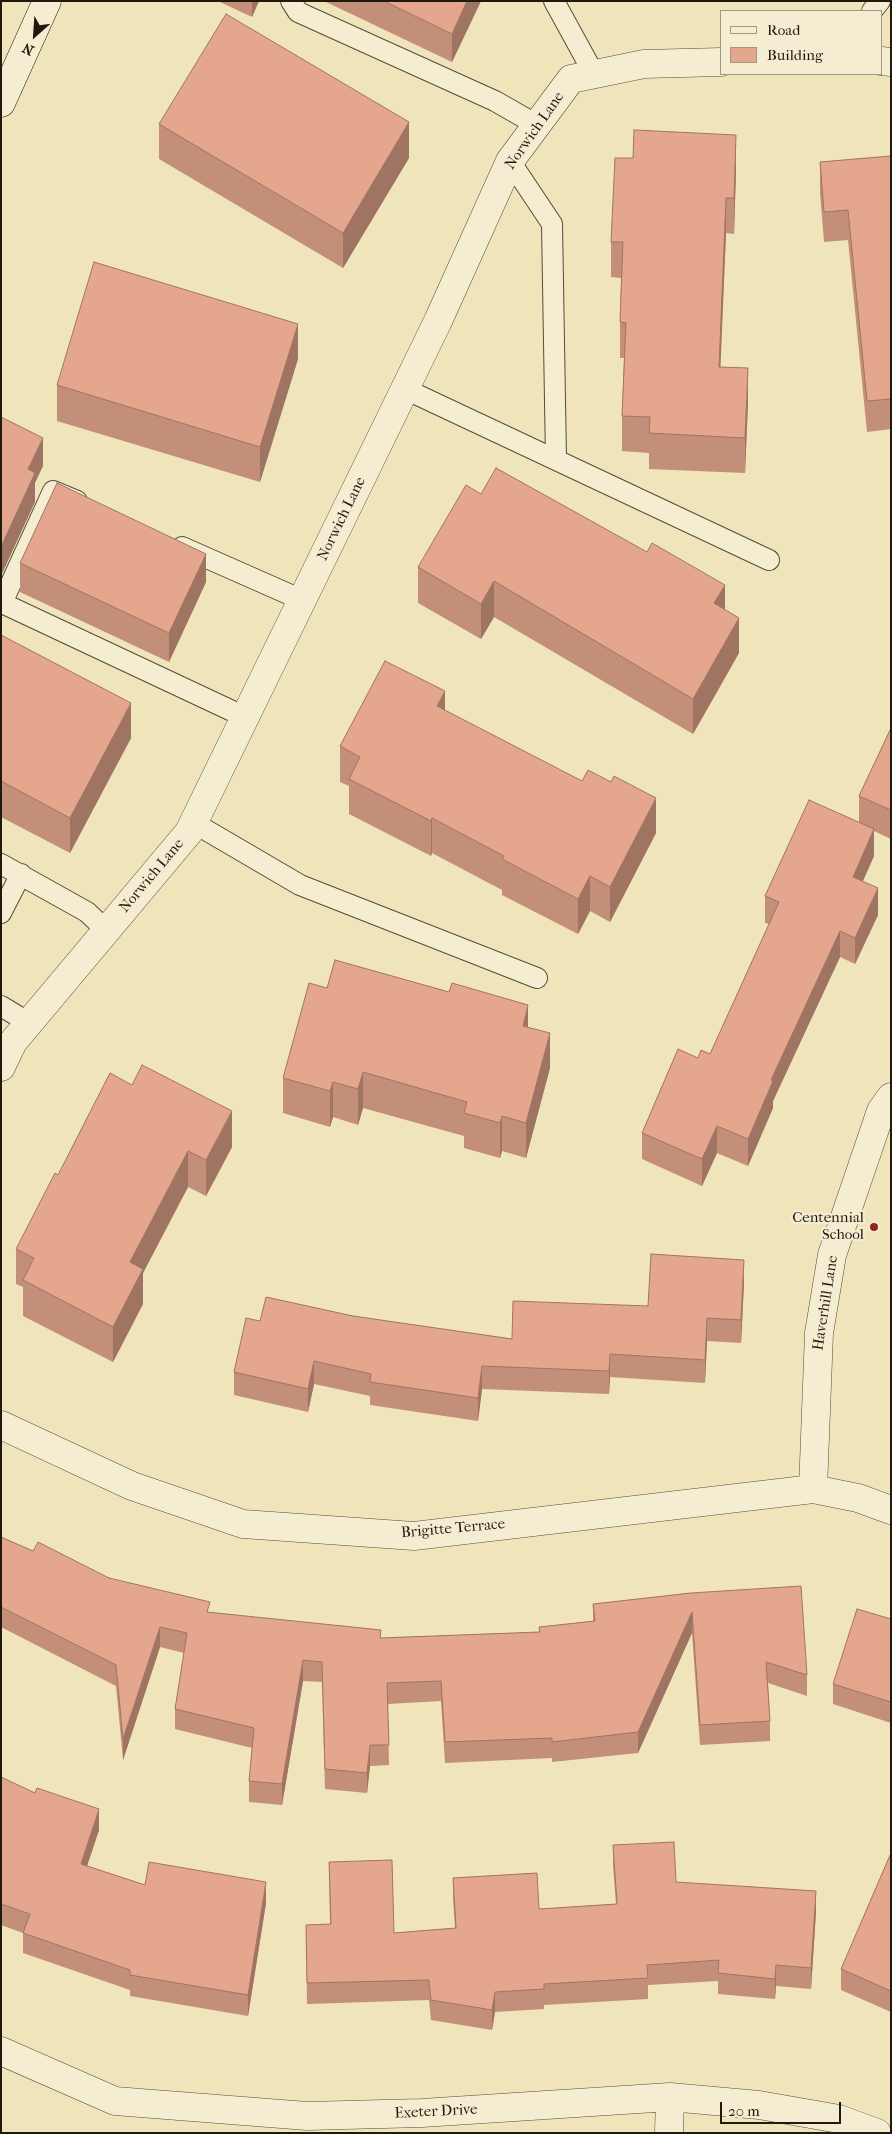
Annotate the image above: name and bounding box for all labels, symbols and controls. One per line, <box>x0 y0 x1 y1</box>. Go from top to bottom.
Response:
north arrow <box>10 10 60 60</box>
legend <box>720 10 882 75</box>
text: Road <box>767 21 800 39</box>
text: N <box>20 39 37 59</box>
text: Building <box>767 46 823 64</box>
street label: Norwich Lane <box>502 89 568 173</box>
street label: Norwich Lane <box>314 474 370 564</box>
street label: Norwich Lane <box>116 835 188 917</box>
place label: Centennial School <box>792 1209 864 1244</box>
marker: Centennial School <box>868 1221 880 1233</box>
street label: Haverhill Lane <box>810 1254 842 1352</box>
street label: Brigitte Terrace <box>400 1515 506 1543</box>
scale bar <box>722 2092 843 2124</box>
street label: Exeter Drive <box>394 2101 478 2123</box>
text: 20 m <box>728 2102 760 2120</box>

